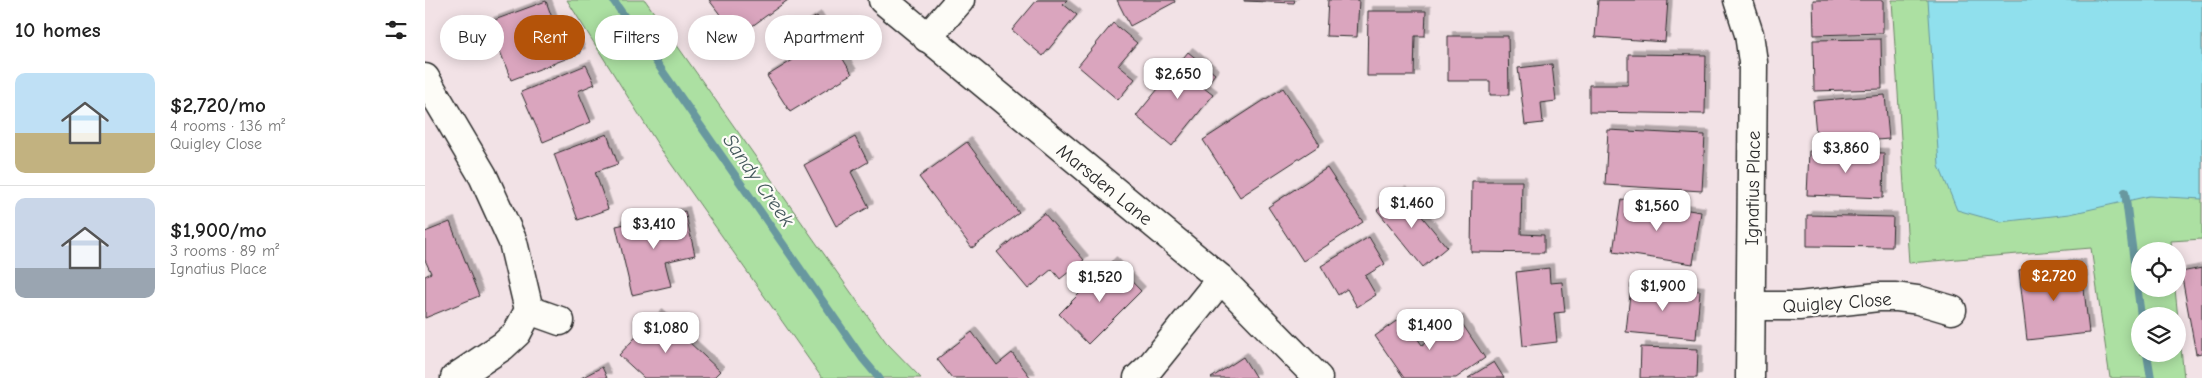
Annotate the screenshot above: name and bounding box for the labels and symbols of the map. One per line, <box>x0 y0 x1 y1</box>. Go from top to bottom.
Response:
pin: $2,650 <box>1137 58 1219 100</box>
water label: Sandy Creek <box>718 129 799 231</box>
street label: Ignatius Place <box>1741 130 1765 246</box>
pin: $3,860 <box>1805 132 1887 174</box>
street label: Marsden Lane <box>1052 140 1157 230</box>
pin: $1,460 <box>1371 186 1453 229</box>
pin: $1,560 <box>1616 190 1698 232</box>
pin: $3,410 <box>613 208 695 250</box>
pin: $1,520 <box>1059 260 1141 303</box>
pin: $2,720 <box>2013 260 2095 302</box>
pin: $1,900 <box>1622 270 1704 312</box>
street label: Quigley Close <box>1782 288 1892 318</box>
pin: $1,400 <box>1389 308 1471 351</box>
pin: $1,080 <box>625 312 707 354</box>

